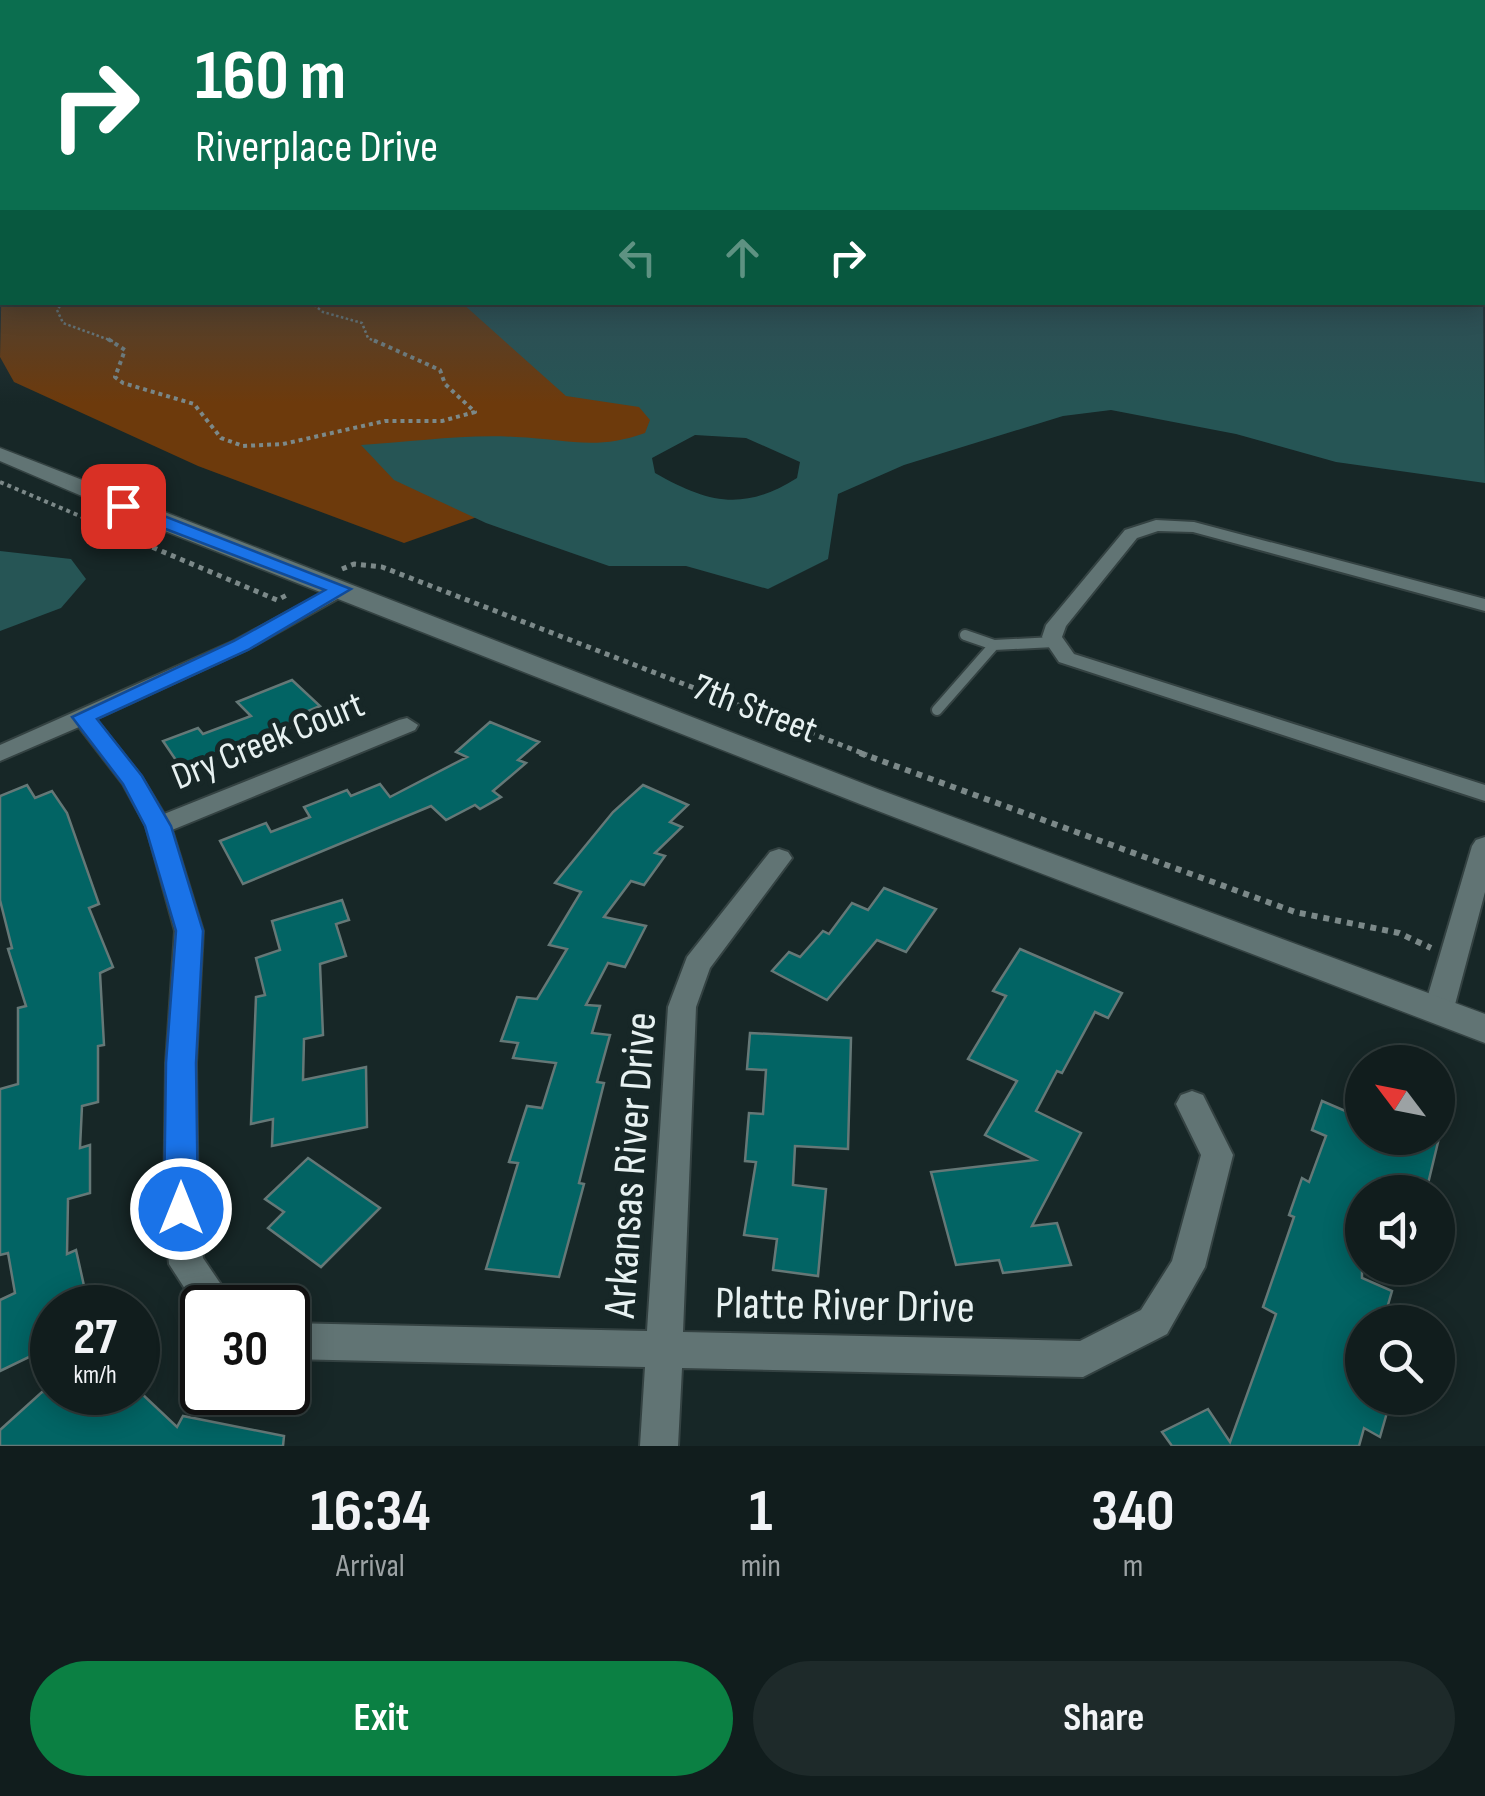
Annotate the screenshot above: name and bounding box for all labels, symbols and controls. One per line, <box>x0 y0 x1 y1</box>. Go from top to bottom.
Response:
text: 160 m <box>195 35 346 119</box>
icon: right <box>30 40 160 170</box>
text: Riverplace Drive <box>195 120 438 175</box>
icon: left <box>610 230 665 285</box>
icon: ahead <box>715 230 770 285</box>
icon: right <box>820 230 875 285</box>
pin <box>81 464 166 549</box>
icon: arrive <box>96 479 151 534</box>
street label: 7th Street <box>686 665 824 753</box>
street label: Dry Creek Court <box>165 682 371 800</box>
street label: Arkansas River Drive <box>593 1010 669 1321</box>
north arrow <box>1345 1045 1455 1155</box>
map controls <box>1345 1045 1455 1415</box>
position arrow <box>129 1157 233 1261</box>
button: sound <box>1345 1175 1455 1285</box>
street label: Platte River Drive <box>715 1276 975 1336</box>
speed limit sign: 30 <box>180 1285 310 1415</box>
button: search <box>1345 1305 1455 1415</box>
text: 27 <box>73 1308 117 1368</box>
text: km/h <box>73 1360 117 1391</box>
text: 16:34 <box>310 1476 430 1548</box>
text: 1 <box>749 1476 773 1548</box>
text: 340 <box>1091 1476 1175 1548</box>
text: Arrival <box>336 1547 405 1586</box>
text: min <box>741 1547 781 1586</box>
text: m <box>1123 1547 1143 1586</box>
button: Exit <box>30 1661 733 1776</box>
button: Share <box>753 1661 1455 1776</box>

